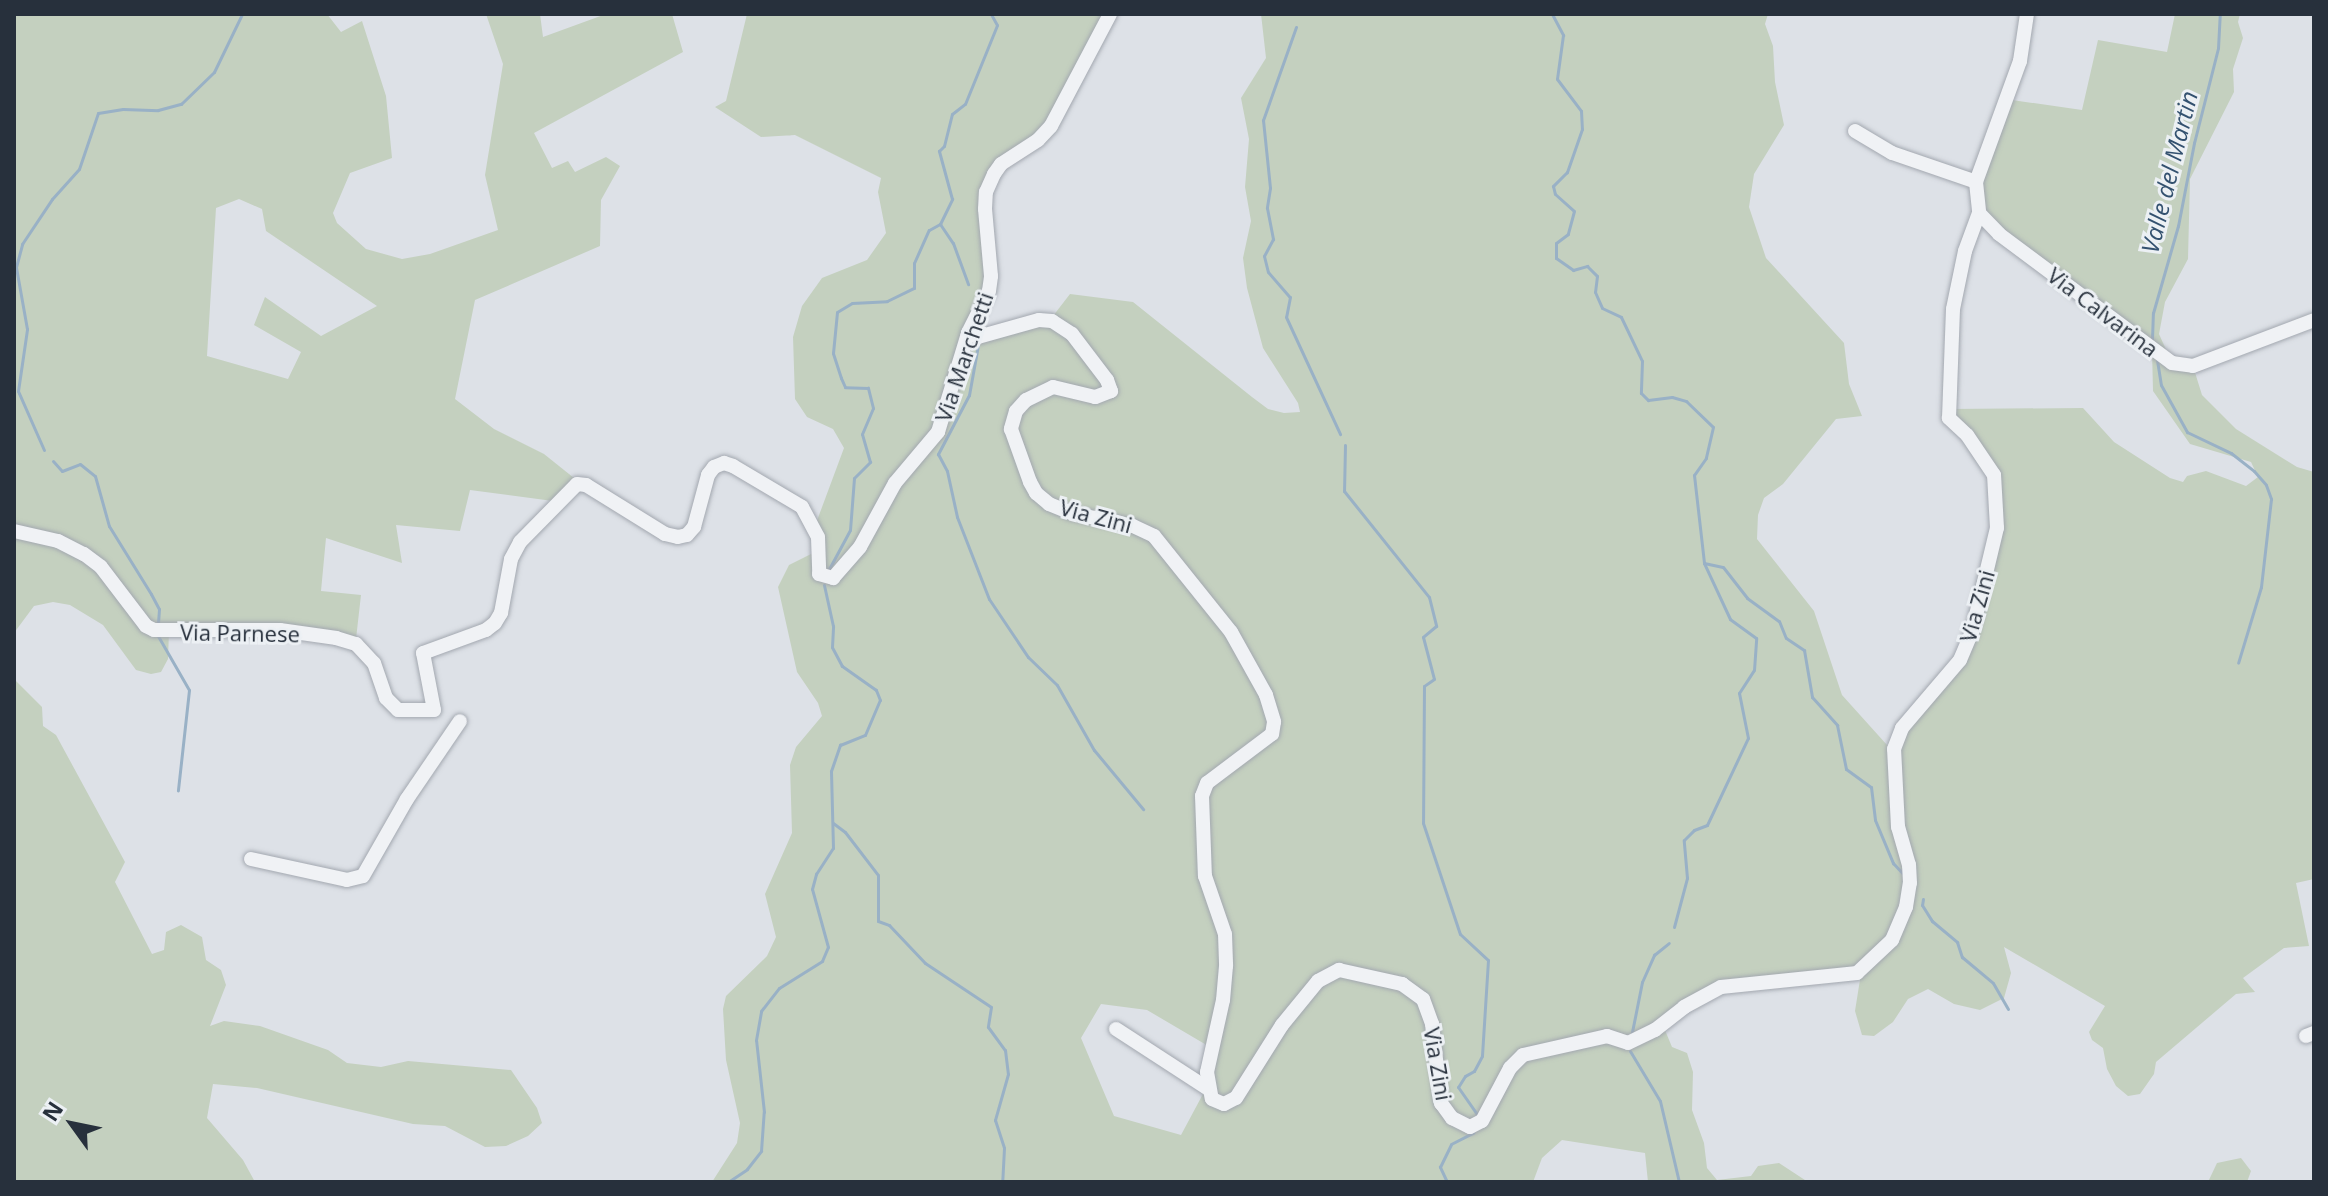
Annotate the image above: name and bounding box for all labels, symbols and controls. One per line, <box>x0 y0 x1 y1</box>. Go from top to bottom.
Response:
water label: Valle del Martin <box>2135 88 2203 256</box>
street label: Via Calvarina <box>2042 262 2164 362</box>
street label: Via Marchetti <box>930 289 998 425</box>
street label: Via Zini <box>1057 494 1135 538</box>
street label: Via Zini <box>1954 567 2000 645</box>
street label: Via Parnese <box>180 619 300 647</box>
street label: Via Zini <box>1419 1025 1457 1103</box>
north arrow <box>32 1084 112 1164</box>
text: N <box>34 1095 69 1127</box>

